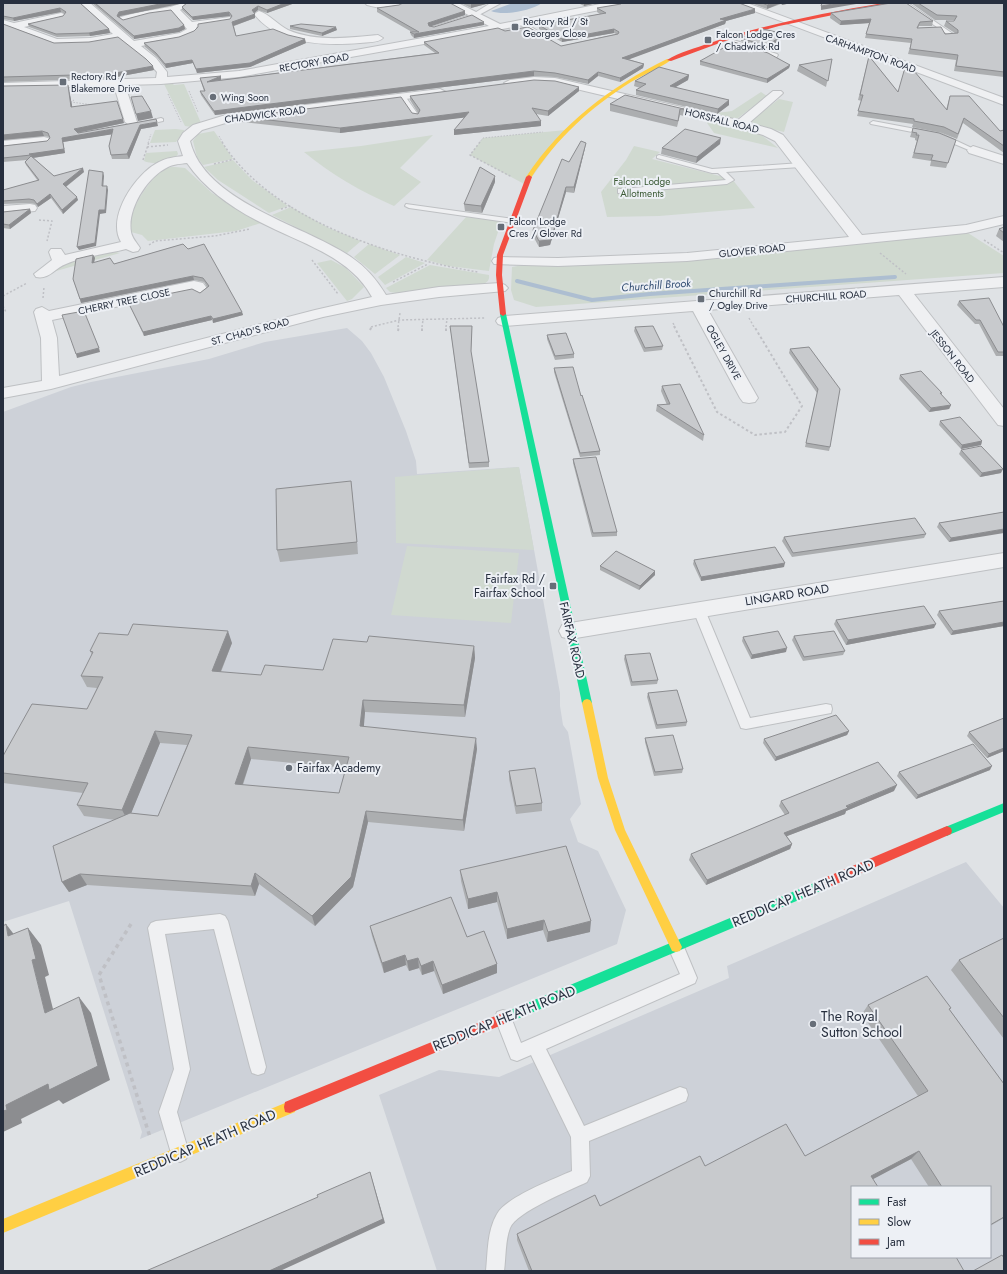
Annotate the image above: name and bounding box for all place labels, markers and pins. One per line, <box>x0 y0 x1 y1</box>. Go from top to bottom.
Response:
place label: Rectory Rd / St Georges Close <box>523 14 588 41</box>
marker: Rectory Rd / St Georges Close <box>510 22 520 32</box>
place label: Falcon Lodge Cres / Chadwick Rd <box>716 27 795 54</box>
marker: Falcon Lodge Cres / Chadwick Rd <box>703 35 713 45</box>
place label: Rectory Rd / Blakemore Drive <box>71 69 140 96</box>
marker: Rectory Rd / Blakemore Drive <box>58 77 68 87</box>
place label: Wing Soon <box>221 90 269 105</box>
marker: Wing Soon <box>208 92 218 102</box>
place label: Falcon Lodge Cres / Glover Rd <box>509 214 582 241</box>
marker: Falcon Lodge Cres / Glover Rd <box>496 222 506 232</box>
place label: Churchill Rd / Ogley Drive <box>709 286 768 313</box>
marker: Churchill Rd / Ogley Drive <box>696 294 706 304</box>
place label: Fairfax Rd / Fairfax School <box>474 570 545 602</box>
marker: Fairfax Rd / Fairfax School <box>548 581 558 591</box>
place label: Fairfax Academy <box>297 759 381 777</box>
marker: Fairfax Academy <box>284 763 294 773</box>
place label: The Royal Sutton School <box>821 1006 902 1042</box>
marker: The Royal Sutton School <box>808 1019 818 1029</box>

